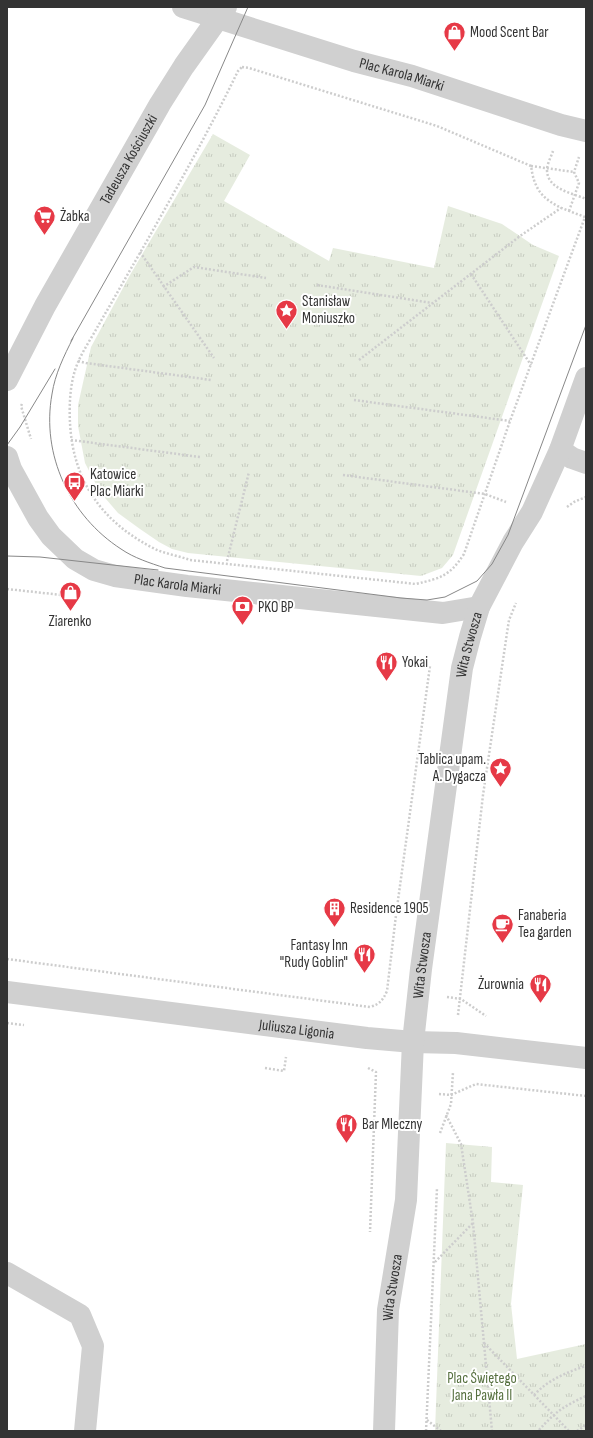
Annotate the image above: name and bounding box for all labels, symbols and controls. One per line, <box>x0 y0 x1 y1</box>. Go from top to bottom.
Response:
shop icon: Mood Scent Bar <box>441 19 467 52</box>
place label: Mood Scent Bar <box>470 23 549 42</box>
street label: Plac Karola Miarki <box>357 54 447 96</box>
street label: Tadeusza Kościuszki <box>96 111 162 208</box>
supermarket icon: Żabka <box>32 203 58 236</box>
place label: Żabka <box>60 207 90 226</box>
place label: Stanisław Moniuszko <box>302 292 355 328</box>
place icon: Stanisław Moniuszko <box>274 297 300 330</box>
place label: Katowice Plac Miarki <box>90 465 144 501</box>
bus stop icon: Katowice Plac Miarki <box>61 470 87 503</box>
street label: Plac Karola Miarki <box>133 570 222 600</box>
shop icon: Ziarenko <box>57 579 83 612</box>
bank icon: PKO BP <box>229 594 255 627</box>
place label: PKO BP <box>258 598 294 617</box>
street label: Wita Stwosza <box>452 610 487 679</box>
place label: Ziarenko <box>48 612 92 631</box>
restaurant icon: Yokai <box>373 649 399 682</box>
place label: Yokai <box>402 653 428 672</box>
place label: Tablica upam. A. Dygacza <box>418 750 486 786</box>
place icon: Tablica upam. A. Dygacza <box>488 755 514 788</box>
building icon: Residence 1905 <box>321 895 347 928</box>
place label: Residence 1905 <box>350 899 429 918</box>
place label: Fanaberia Tea garden <box>518 906 572 942</box>
cafe icon: Fanaberia Tea garden <box>489 911 515 944</box>
street label: Wita Stwosza <box>409 930 436 1000</box>
place label: Fantasy Inn "Rudy Goblin" <box>280 936 348 972</box>
restaurant icon: Fantasy Inn "Rudy Goblin" <box>351 941 377 974</box>
restaurant icon: Żurownia <box>527 971 553 1004</box>
place label: Żurownia <box>478 975 524 994</box>
street label: Juliusza Ligonia <box>257 1015 336 1044</box>
restaurant icon: Bar Mleczny <box>334 1111 360 1144</box>
place label: Bar Mleczny <box>362 1115 423 1134</box>
street label: Wita Stwosza <box>379 1253 407 1321</box>
park label: Plac Świętego Jana Pawła II <box>447 1369 517 1405</box>

